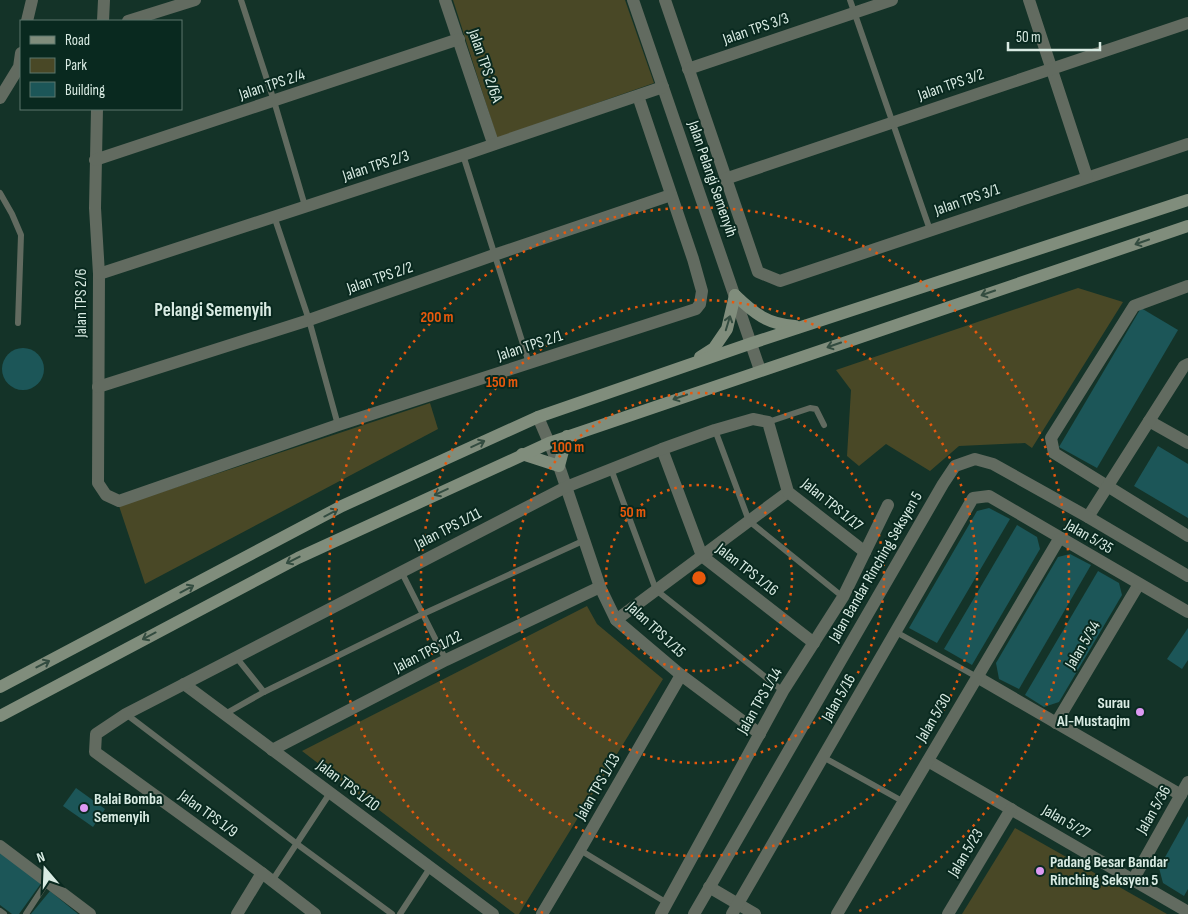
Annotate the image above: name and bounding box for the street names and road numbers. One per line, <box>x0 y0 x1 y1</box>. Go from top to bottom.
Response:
street label: Jalan TPS 3/3 <box>719 9 792 49</box>
street label: Jalan TPS 2/6A <box>463 26 506 105</box>
street label: Jalan TPS 2/4 <box>236 65 308 105</box>
street label: Jalan TPS 3/2 <box>915 65 987 105</box>
street label: Jalan Pelangi Semenyih <box>683 117 741 240</box>
street label: Jalan TPS 2/3 <box>339 146 412 186</box>
street label: Jalan TPS 3/1 <box>931 180 1002 220</box>
street label: Jalan TPS 2/2 <box>343 258 416 299</box>
street label: Jalan TPS 2/6 <box>72 268 91 339</box>
street label: Jalan TPS 2/1 <box>494 326 566 366</box>
street label: Jalan TPS 1/17 <box>797 474 867 536</box>
street label: Jalan Bandar Rinching Seksyen 5 <box>825 488 927 646</box>
street label: Jalan TPS 1/11 <box>411 504 485 554</box>
street label: Jalan 5/35 <box>1061 515 1116 558</box>
street label: Jalan TPS 1/16 <box>711 539 782 600</box>
street label: Jalan TPS 1/15 <box>622 597 689 662</box>
street label: Jalan 5/34 <box>1061 617 1105 673</box>
street label: Jalan TPS 1/12 <box>390 627 465 678</box>
street label: Jalan TPS 1/14 <box>733 664 787 738</box>
street label: Jalan 5/16 <box>817 671 860 726</box>
street label: Jalan 5/30 <box>912 690 956 746</box>
street label: Jalan TPS 1/13 <box>571 750 625 824</box>
street label: Jalan TPS 1/10 <box>312 756 383 816</box>
street label: Jalan 5/36 <box>1132 782 1175 838</box>
street label: Jalan TPS 1/9 <box>174 786 241 842</box>
street label: Jalan 5/27 <box>1038 800 1094 844</box>
street label: Jalan 5/23 <box>944 826 988 881</box>

